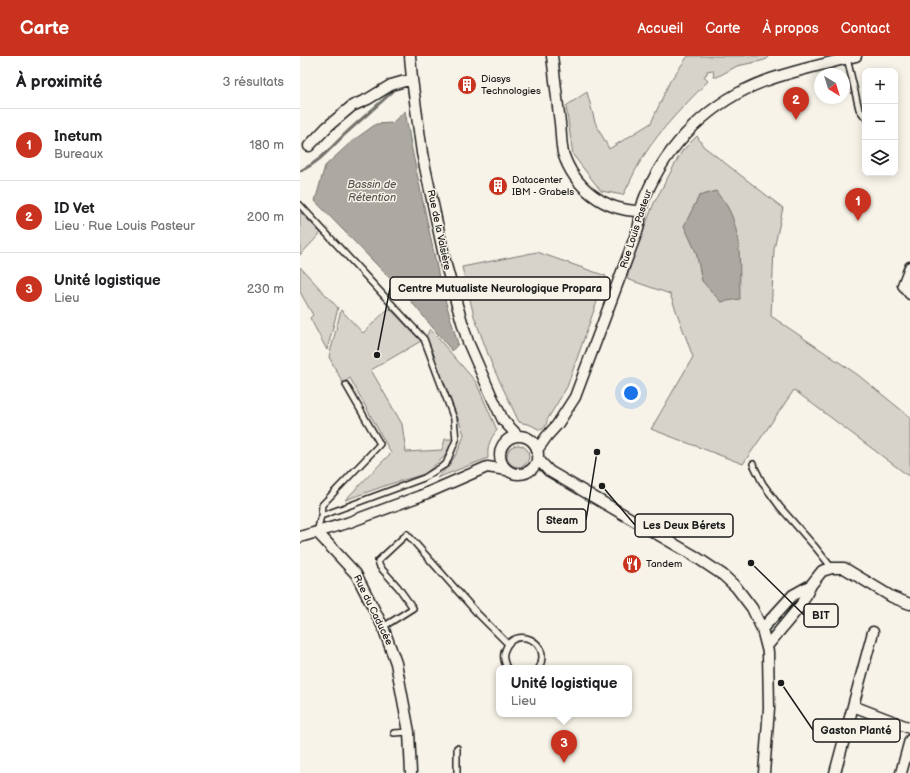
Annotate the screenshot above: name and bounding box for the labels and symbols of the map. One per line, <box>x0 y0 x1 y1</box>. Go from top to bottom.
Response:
north arrow <box>814 68 850 104</box>
place label: Diasys Technologies <box>481 73 541 97</box>
building icon: Diasys Technologies <box>456 74 478 96</box>
pin: 2 <box>783 87 809 120</box>
place label: Datacenter IBM - Grabels <box>512 174 574 198</box>
building icon: Datacenter IBM - Grabels <box>487 175 509 197</box>
water label: Bassin de Rétention <box>348 178 397 204</box>
street label: Rue Louis Pasteur <box>618 188 655 270</box>
pin: 1 <box>845 188 871 221</box>
street label: Rue de la Valsière <box>425 189 453 271</box>
callout: Centre Mutualiste Neurologique Propara <box>390 277 610 300</box>
text: Centre Mutualiste Neurologique Propara <box>398 282 602 295</box>
your location <box>621 383 641 403</box>
callout: Steam <box>538 509 586 532</box>
text: Steam <box>546 514 578 527</box>
callout: Les Deux Bérets <box>635 514 733 537</box>
text: Les Deux Bérets <box>643 519 726 532</box>
restaurant icon: Tandem <box>621 553 643 575</box>
place label: Tandem <box>646 558 682 570</box>
street label: Rue du Caducée <box>351 573 395 647</box>
callout: BIT <box>804 604 838 627</box>
text: BIT <box>812 609 831 622</box>
callout: Gaston Planté <box>813 719 900 742</box>
text: Gaston Planté <box>821 724 892 737</box>
pin: 3 <box>551 730 577 763</box>

